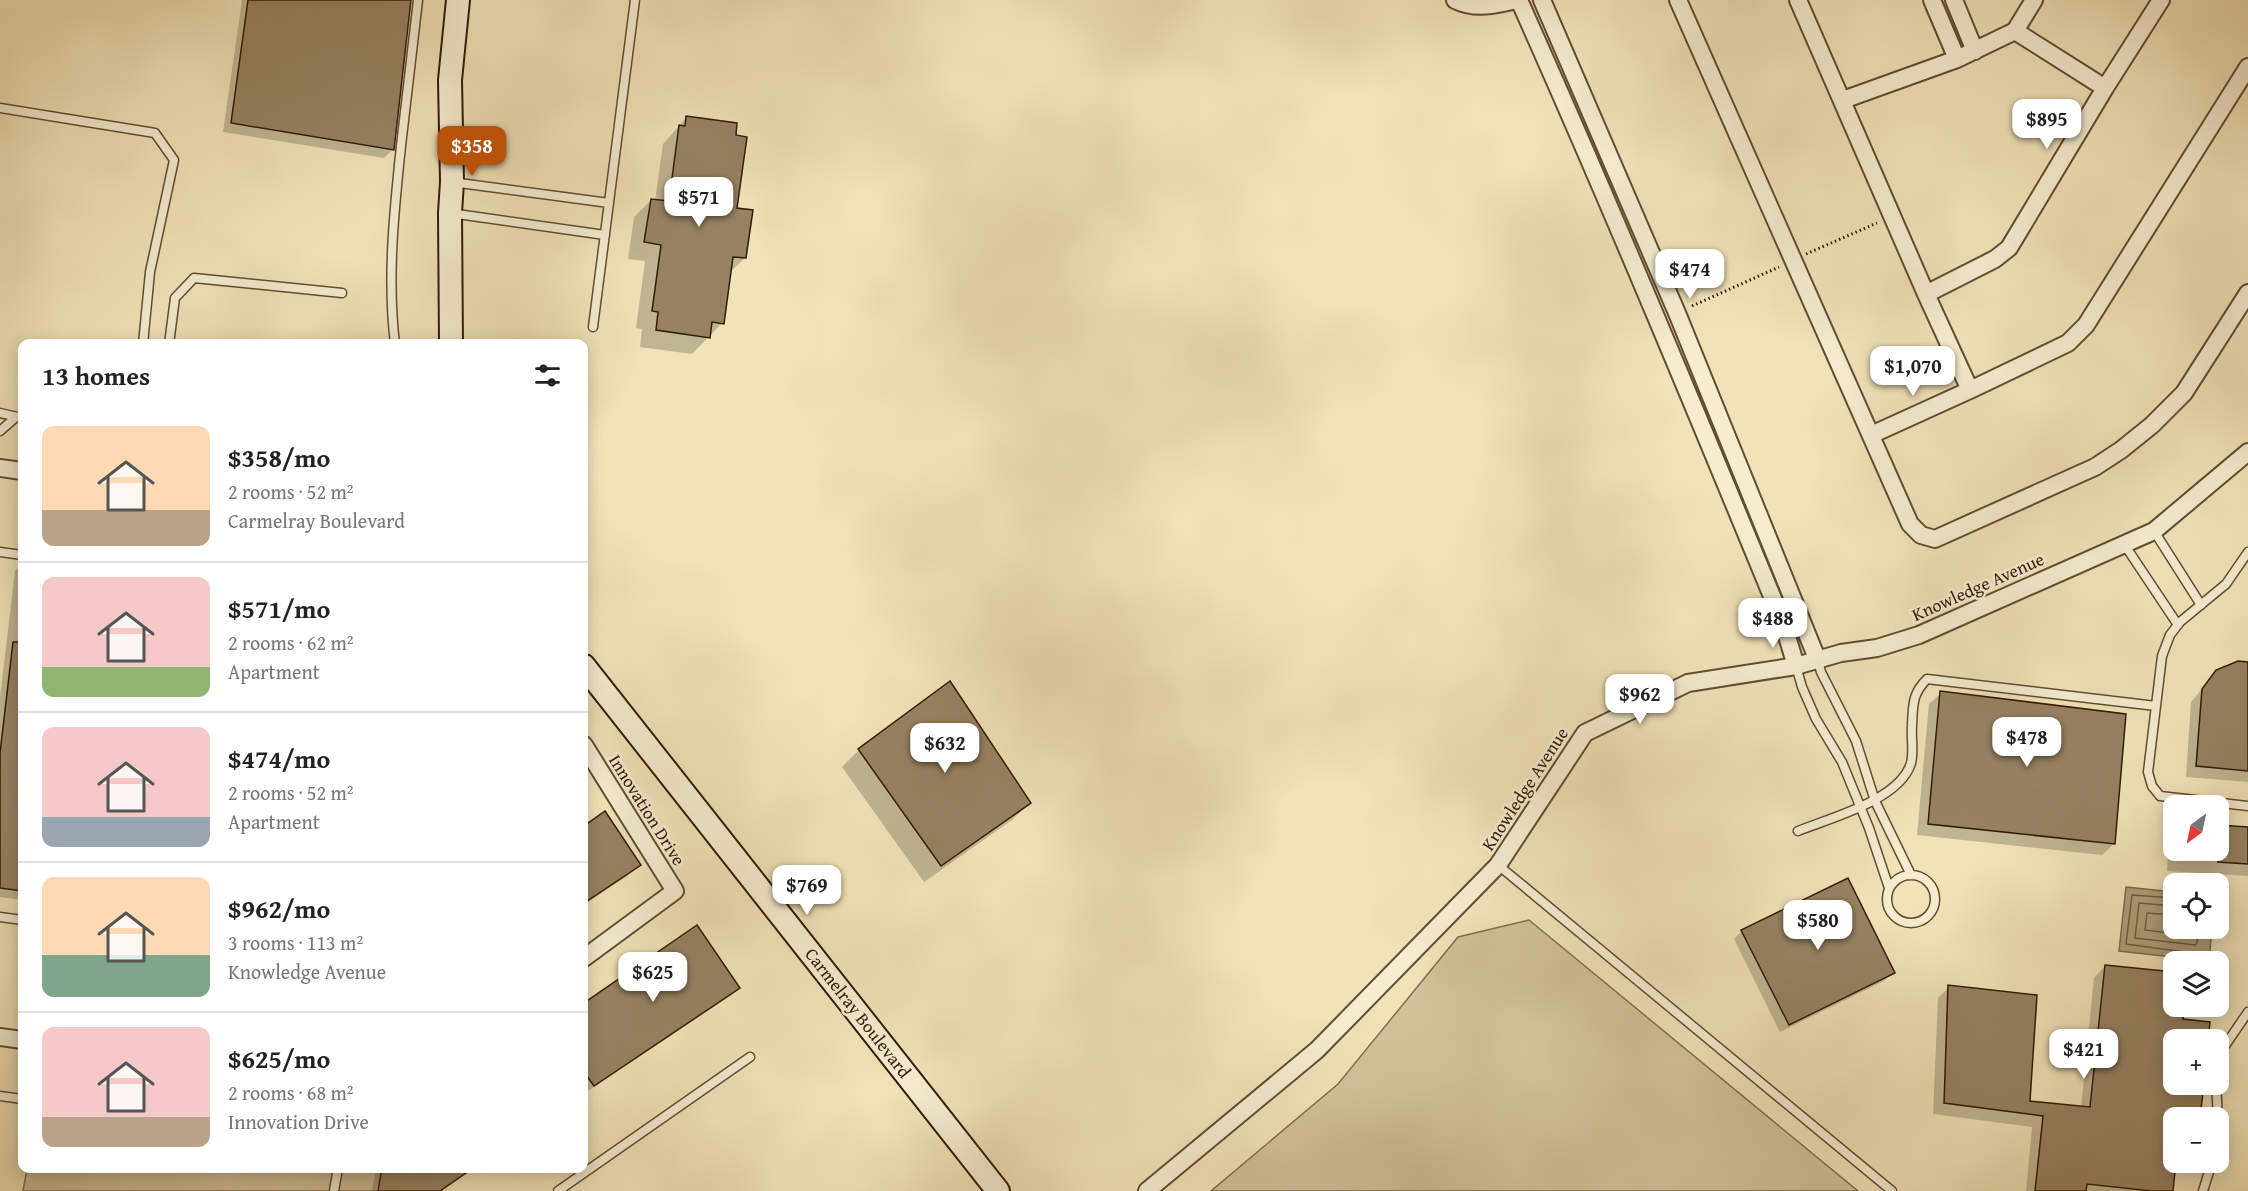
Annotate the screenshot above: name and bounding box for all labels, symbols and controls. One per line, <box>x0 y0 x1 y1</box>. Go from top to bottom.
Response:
pin: $895 <box>2011 99 2083 150</box>
text: $895 <box>2026 104 2068 133</box>
pin: $358 <box>436 126 508 177</box>
text: $358 <box>451 131 493 160</box>
pin: $571 <box>663 177 735 228</box>
text: $571 <box>678 182 720 211</box>
pin: $474 <box>1654 249 1726 300</box>
text: $474 <box>1669 254 1711 283</box>
pin: $1,070 <box>1864 346 1962 397</box>
text: $1,070 <box>1884 351 1942 380</box>
text: 13 homes <box>42 356 150 395</box>
icon: filters <box>531 359 564 392</box>
text: $358/mo <box>228 438 330 477</box>
icon: home <box>90 450 162 522</box>
text: 2 rooms · 52 m² <box>228 477 354 506</box>
text: Carmelray Boulevard <box>228 506 405 535</box>
street label: Knowledge Avenue <box>1907 545 2048 628</box>
text: $571/mo <box>228 589 330 628</box>
pin: $488 <box>1737 598 1809 649</box>
icon: home <box>90 601 162 673</box>
text: $488 <box>1752 603 1794 632</box>
text: 2 rooms · 62 m² <box>228 628 354 657</box>
text: Apartment <box>228 657 320 686</box>
pin: $962 <box>1604 674 1676 725</box>
text: $962 <box>1619 679 1661 708</box>
pin: $478 <box>1991 717 2063 768</box>
street label: Knowledge Avenue <box>1475 722 1575 856</box>
text: $478 <box>2006 722 2048 751</box>
pin: $632 <box>909 723 981 774</box>
text: $632 <box>924 728 966 757</box>
text: $474/mo <box>228 739 330 778</box>
street label: Innovation Drive <box>602 749 692 871</box>
icon: home <box>90 751 162 823</box>
text: 2 rooms · 52 m² <box>228 778 354 807</box>
north arrow <box>2163 795 2229 861</box>
map controls <box>2163 795 2229 1173</box>
text: Apartment <box>228 807 320 836</box>
pin: $769 <box>771 865 843 916</box>
text: $769 <box>786 870 828 899</box>
button: locate <box>2163 873 2229 939</box>
text: $962/mo <box>228 889 330 928</box>
pin: $580 <box>1782 900 1854 951</box>
icon: home <box>90 901 162 973</box>
text: $580 <box>1797 905 1839 934</box>
text: 3 rooms · 113 m² <box>228 928 363 957</box>
street label: Carmelray Boulevard <box>799 942 918 1084</box>
button: layers <box>2163 951 2229 1017</box>
pin: $625 <box>617 952 689 1003</box>
text: Knowledge Avenue <box>228 957 386 986</box>
text: $625 <box>632 957 674 986</box>
pin: $421 <box>2048 1029 2120 1080</box>
button: + <box>2163 1029 2229 1095</box>
text: $421 <box>2063 1034 2105 1063</box>
text: $625/mo <box>228 1039 330 1078</box>
icon: home <box>90 1051 162 1123</box>
text: 2 rooms · 68 m² <box>228 1078 354 1107</box>
text: Innovation Drive <box>228 1107 369 1136</box>
button: − <box>2163 1107 2229 1173</box>

